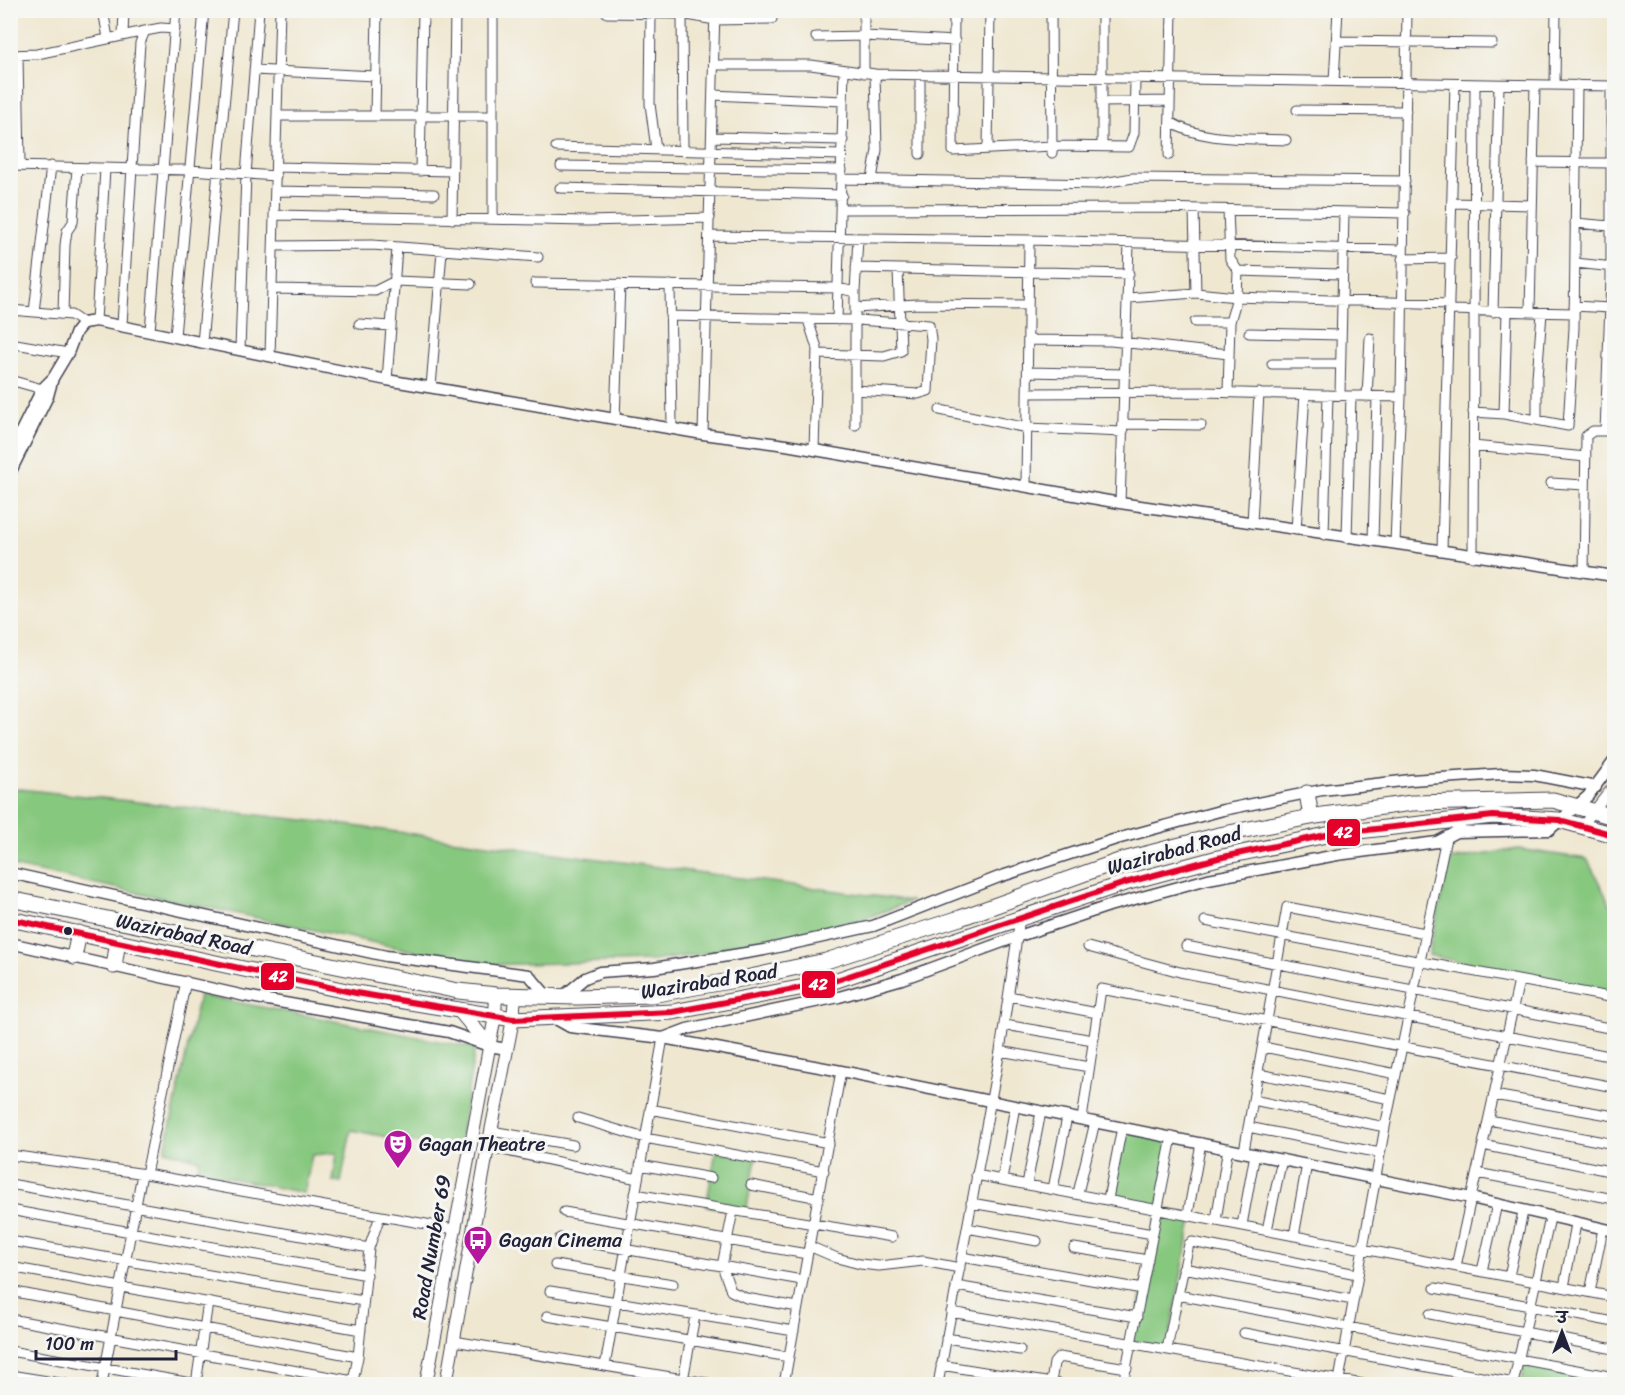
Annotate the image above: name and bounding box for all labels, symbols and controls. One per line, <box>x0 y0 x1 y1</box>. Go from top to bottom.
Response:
street label: Wazirabad Road <box>1103 815 1247 885</box>
line badge: 42 <box>1326 818 1361 847</box>
text: 42 <box>1332 818 1353 847</box>
street label: Wazirabad Road <box>113 903 256 966</box>
unlabelled marker <box>62 925 74 937</box>
street label: Wazirabad Road <box>638 953 781 1010</box>
line badge: 42 <box>260 962 295 991</box>
text: 42 <box>267 962 288 991</box>
line badge: 42 <box>801 970 836 999</box>
text: 42 <box>807 970 828 999</box>
place label: Gagan Theatre <box>419 1127 546 1162</box>
theatre icon: Gagan Theatre <box>382 1128 414 1170</box>
street label: Road Number 69 <box>402 1172 461 1322</box>
place label: Gagan Cinema <box>499 1223 623 1258</box>
bus stop icon: Gagan Cinema <box>462 1224 494 1266</box>
north arrow <box>1532 1302 1592 1362</box>
text: उ <box>1555 1303 1569 1332</box>
scale bar <box>36 1323 176 1361</box>
text: 100 m <box>45 1328 94 1360</box>

